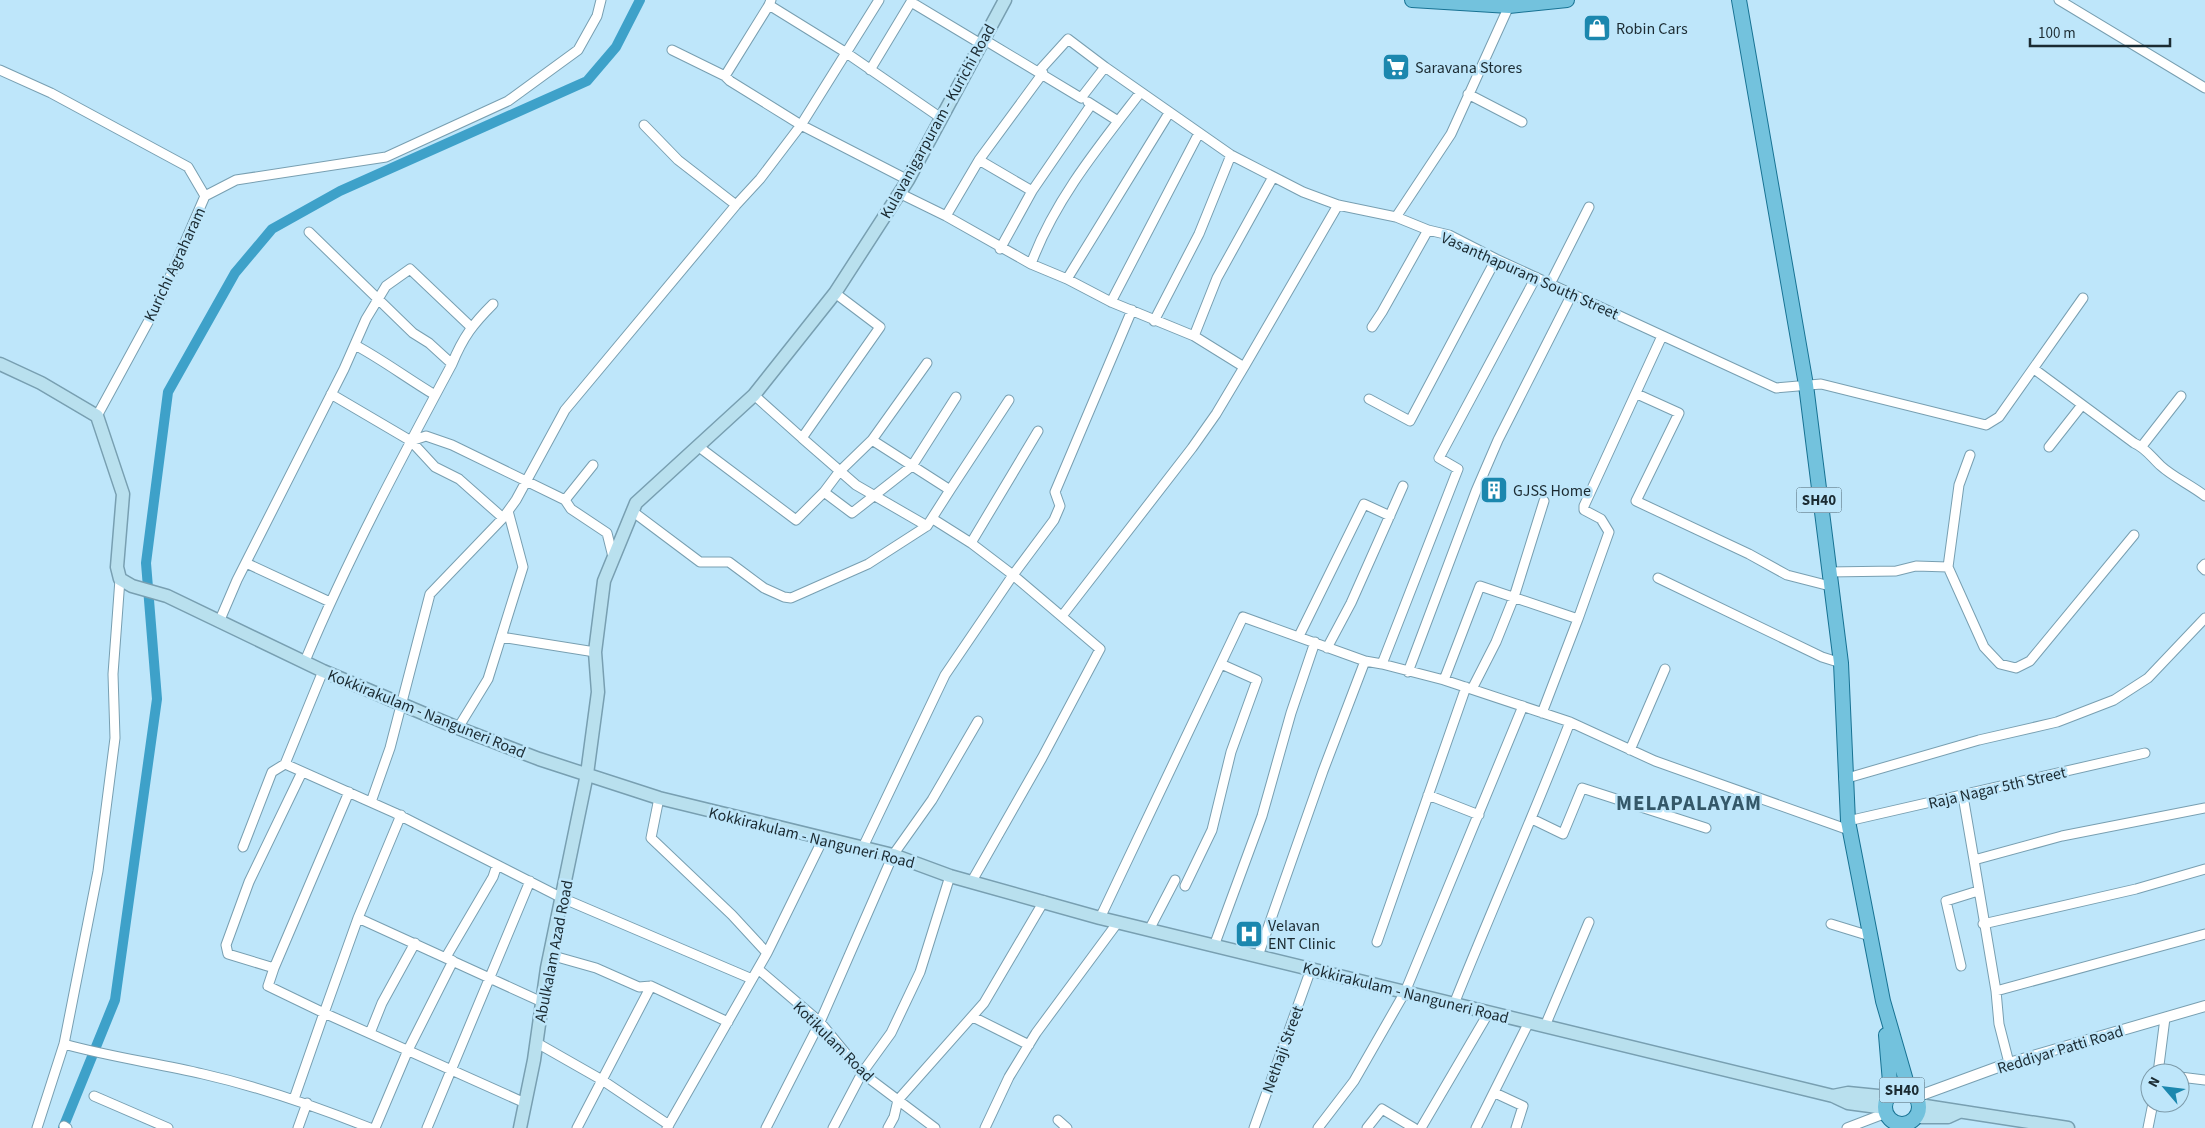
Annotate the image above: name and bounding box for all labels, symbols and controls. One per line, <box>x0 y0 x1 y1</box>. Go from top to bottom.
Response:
shop icon: Robin Cars <box>1582 13 1612 43</box>
scale bar <box>2030 15 2170 47</box>
place label: Robin Cars <box>1616 18 1688 40</box>
street label: Kulavanigarpuram - Kurichi Road <box>875 20 1001 223</box>
text: 100 m <box>2038 23 2076 44</box>
supermarket icon: Saravana Stores <box>1381 52 1411 82</box>
place label: Saravana Stores <box>1415 57 1522 79</box>
street label: Kurichi Agraharam <box>139 204 211 325</box>
street label: Vasanthapuram South Street <box>1437 227 1622 325</box>
building icon: GJSS Home <box>1479 475 1509 505</box>
place label: GJSS Home <box>1513 480 1591 502</box>
road number: SH40 <box>1796 488 1842 512</box>
street label: Kokkirakulam - Nanguneri Road <box>324 664 529 764</box>
street label: Raja Nagar 5th Street <box>1926 761 2069 815</box>
district label: MELAPALAYAM <box>1616 788 1762 818</box>
street label: Kokkirakulam - Nanguneri Road <box>706 802 917 874</box>
street label: Abulkalam Azad Road <box>529 878 579 1024</box>
place label: Velavan ENT Clinic <box>1268 915 1336 955</box>
hospital icon: Velavan ENT Clinic <box>1234 919 1264 949</box>
street label: Kokkirakulam - Nanguneri Road <box>1300 957 1511 1029</box>
street label: Kotikulam Road <box>788 996 879 1087</box>
street label: Nethaji Street <box>1257 1002 1309 1096</box>
street label: Reddiyar Patti Road <box>1995 1020 2126 1080</box>
north arrow <box>2140 1063 2190 1113</box>
text: N <box>2143 1074 2165 1091</box>
road number: SH40 <box>1880 1078 1924 1102</box>

